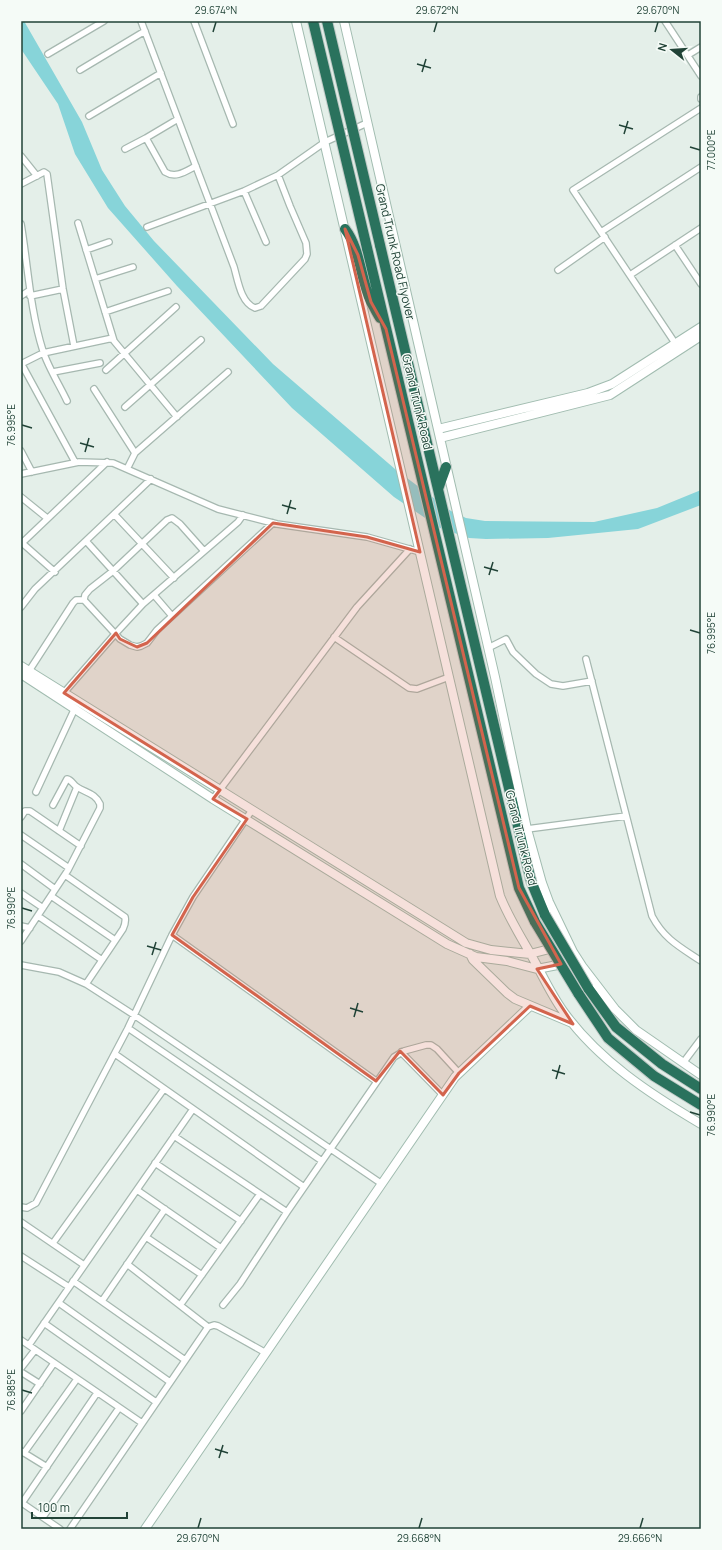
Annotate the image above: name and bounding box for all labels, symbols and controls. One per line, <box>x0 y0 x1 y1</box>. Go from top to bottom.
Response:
text: 29.674°N <box>195 3 237 17</box>
text: 29.672°N <box>416 3 458 17</box>
text: 29.670°N <box>637 3 680 17</box>
north arrow <box>652 30 692 70</box>
text: N <box>654 41 670 53</box>
text: 77.000°E <box>704 129 718 170</box>
street label: Grand Trunk Road Flyover <box>372 182 420 322</box>
street label: Grand Trunk Road <box>398 352 437 451</box>
text: 76.995°E <box>4 404 18 446</box>
text: 76.995°E <box>704 612 718 654</box>
street label: Grand Trunk Road <box>501 788 542 887</box>
text: 76.990°E <box>4 886 18 929</box>
text: 76.990°E <box>704 1093 718 1136</box>
text: 76.985°E <box>4 1369 18 1411</box>
scale bar <box>32 1494 127 1520</box>
text: 100 m <box>38 1499 70 1516</box>
text: 29.670°N <box>177 1531 220 1545</box>
text: 29.668°N <box>397 1531 441 1545</box>
text: 29.666°N <box>618 1531 662 1545</box>

